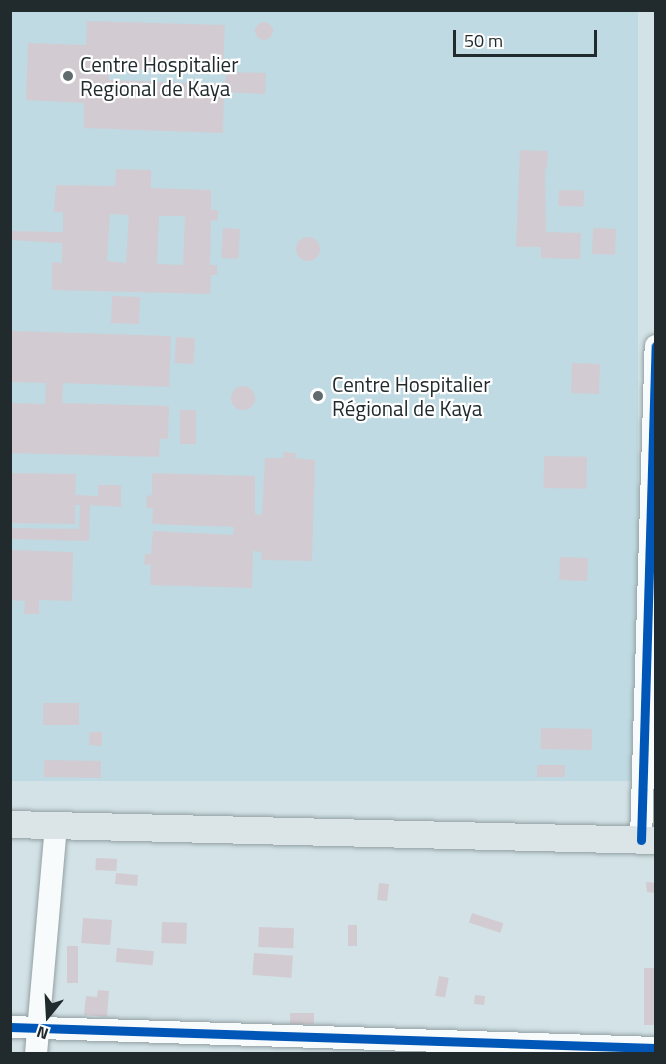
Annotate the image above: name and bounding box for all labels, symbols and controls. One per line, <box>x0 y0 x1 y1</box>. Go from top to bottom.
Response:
scale bar <box>456 18 600 56</box>
text: 50 m <box>464 27 503 54</box>
place label: Centre Hospitalier Regional de Kaya <box>80 51 238 101</box>
marker: Centre Hospitalier Regional de Kaya <box>61 69 75 83</box>
place label: Centre Hospitalier Régional de Kaya <box>332 371 490 421</box>
marker: Centre Hospitalier Régional de Kaya <box>309 387 327 405</box>
north arrow <box>18 986 78 1046</box>
text: N <box>33 1020 51 1046</box>

